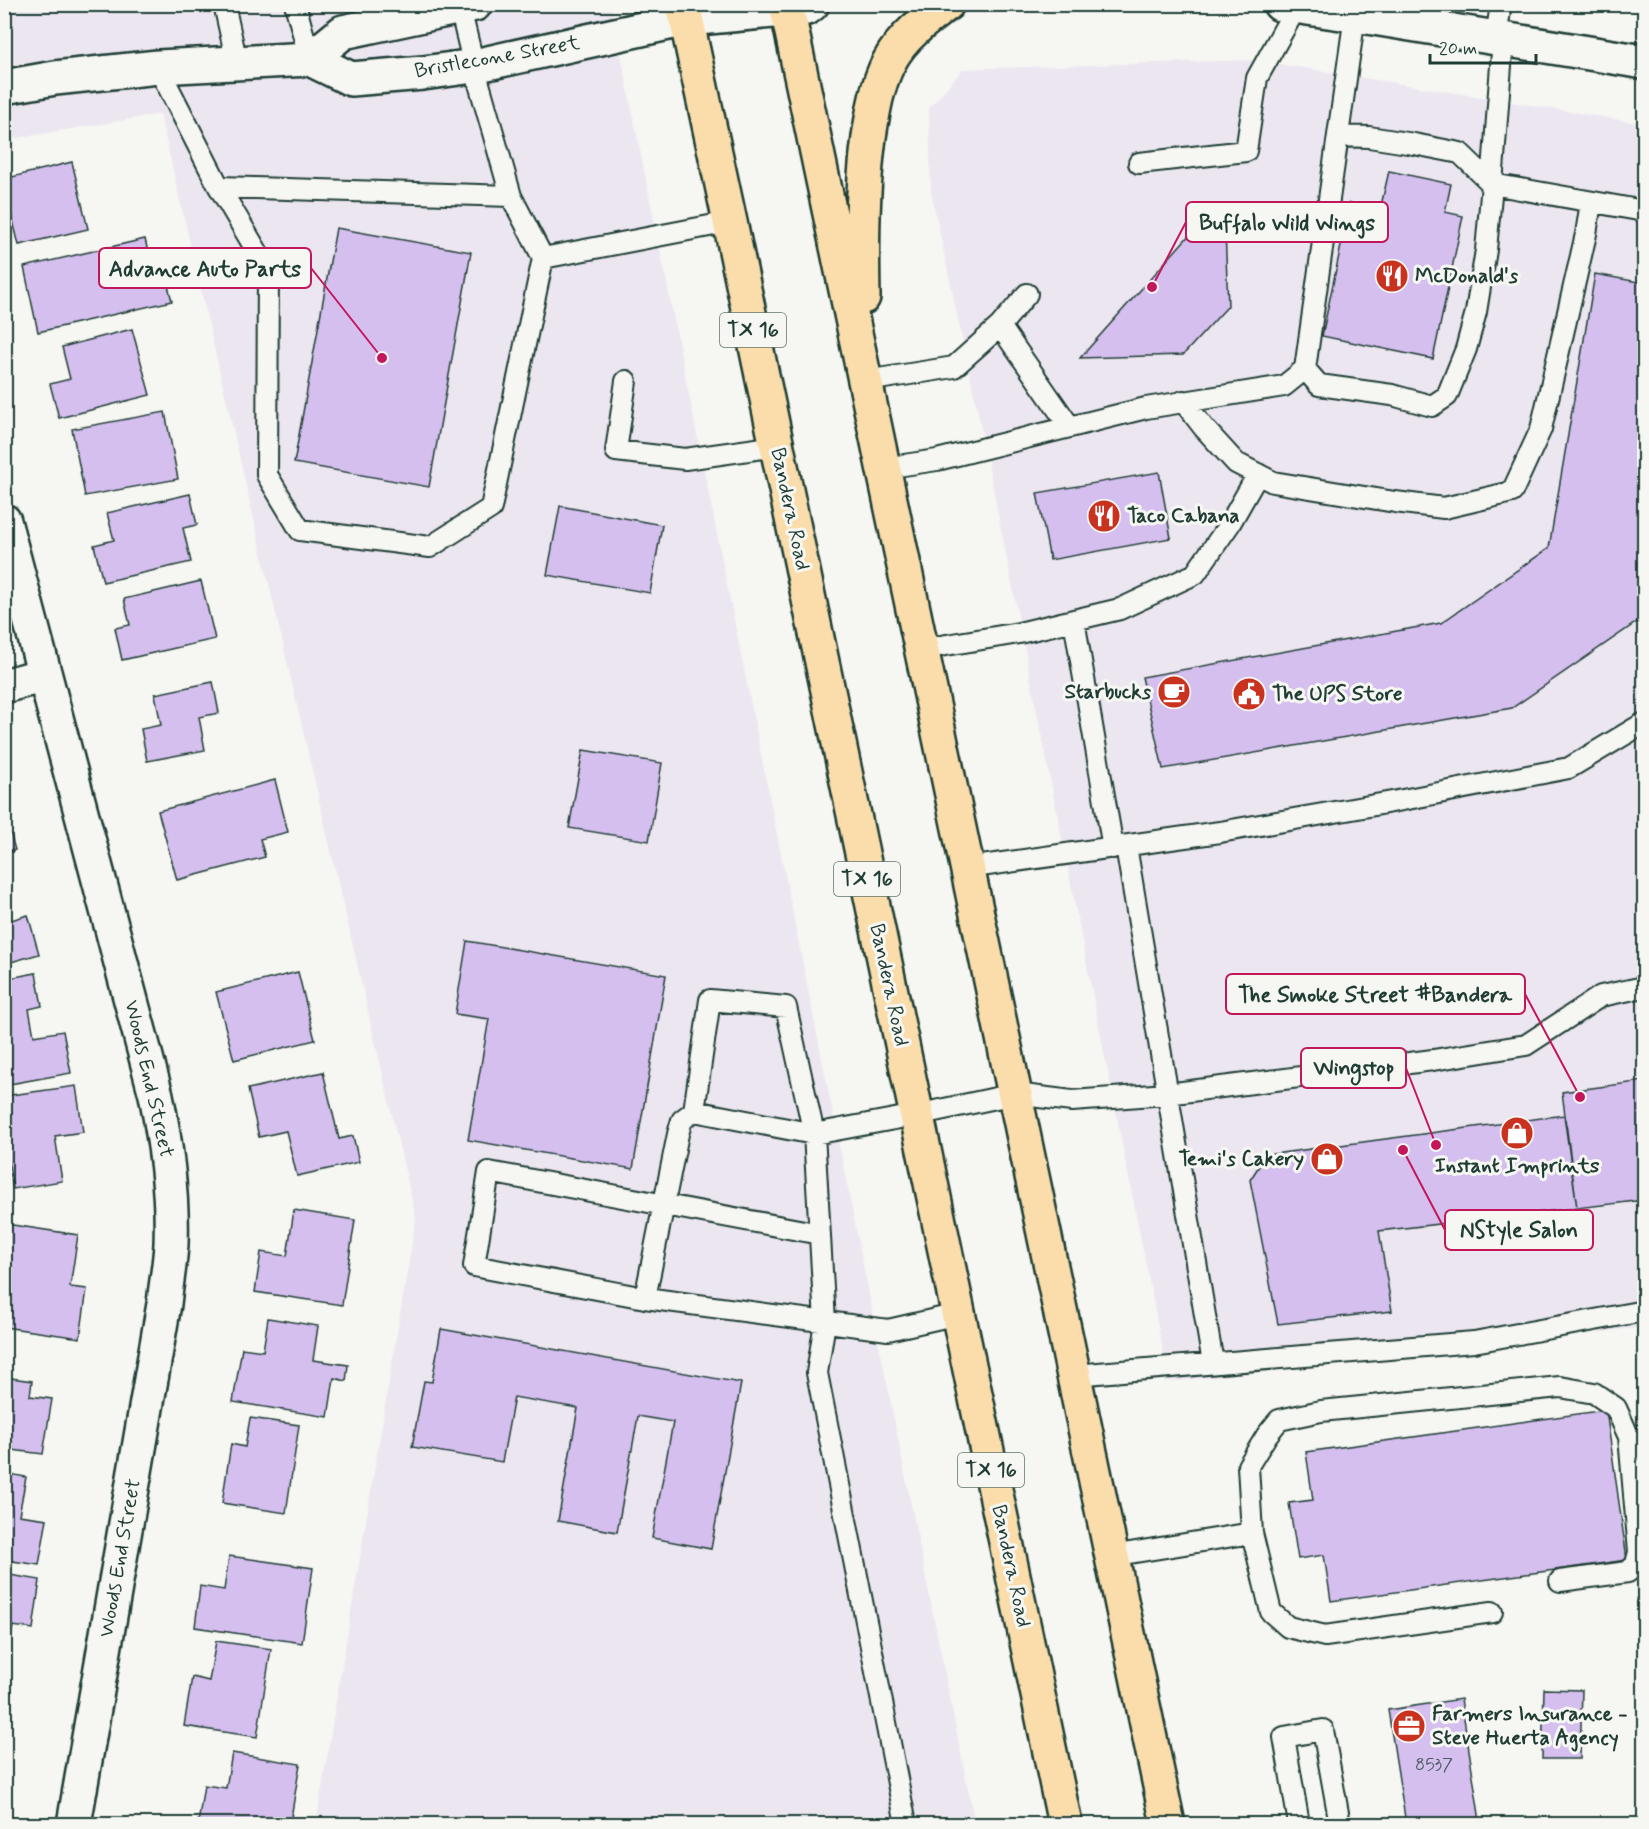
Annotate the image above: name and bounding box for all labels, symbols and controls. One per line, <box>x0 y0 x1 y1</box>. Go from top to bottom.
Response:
scale bar <box>1430 27 1536 65</box>
street label: Bristlecone Street <box>412 29 582 85</box>
text: 20 m <box>1439 37 1477 61</box>
callout: Buffalo Wild Wings <box>1186 202 1388 242</box>
text: Buffalo Wild Wings <box>1199 210 1375 239</box>
callout: Advance Auto Parts <box>99 248 311 288</box>
text: Advance Auto Parts <box>109 256 301 284</box>
restaurant icon: McDonald's <box>1374 258 1410 294</box>
place label: McDonald's <box>1415 262 1519 290</box>
road number: TX 16 <box>720 313 786 347</box>
street label: Bandera Road <box>763 445 817 573</box>
restaurant icon: Taco Cabana <box>1086 498 1122 534</box>
place label: Taco Cabana <box>1127 502 1240 530</box>
cafe icon: Starbucks <box>1156 674 1192 710</box>
public building icon: The UPS Store <box>1231 676 1267 712</box>
place label: Starbucks <box>1064 678 1152 706</box>
place label: The UPS Store <box>1272 680 1402 708</box>
road number: TX 16 <box>834 862 900 896</box>
street label: Bandera Road <box>862 921 916 1049</box>
callout: The Smoke Street #Bandera <box>1226 974 1525 1014</box>
text: The Smoke Street #Bandera <box>1238 981 1513 1010</box>
street label: Woods End Street <box>117 998 181 1160</box>
callout: Wingstop <box>1301 1048 1406 1088</box>
text: Wingstop <box>1313 1055 1395 1086</box>
shop icon: Instant Imprints <box>1499 1115 1535 1151</box>
shop icon: Temi's Cakery <box>1309 1141 1345 1177</box>
place label: Temi's Cakery <box>1178 1145 1304 1173</box>
place label: Instant Imprints <box>1435 1152 1600 1180</box>
callout: NStyle Salon <box>1445 1210 1593 1250</box>
text: NStyle Salon <box>1460 1217 1578 1246</box>
road number: TX 16 <box>958 1453 1024 1487</box>
street label: Woods End Street <box>92 1476 148 1640</box>
street label: Bandera Road <box>984 1502 1038 1630</box>
place label: Farmers Insurance - Steve Huerta Agency <box>1432 1700 1628 1752</box>
office icon: Farmers Insurance - Steve Huerta Agency <box>1391 1708 1427 1744</box>
house number: 8537 <box>1415 1753 1453 1777</box>

